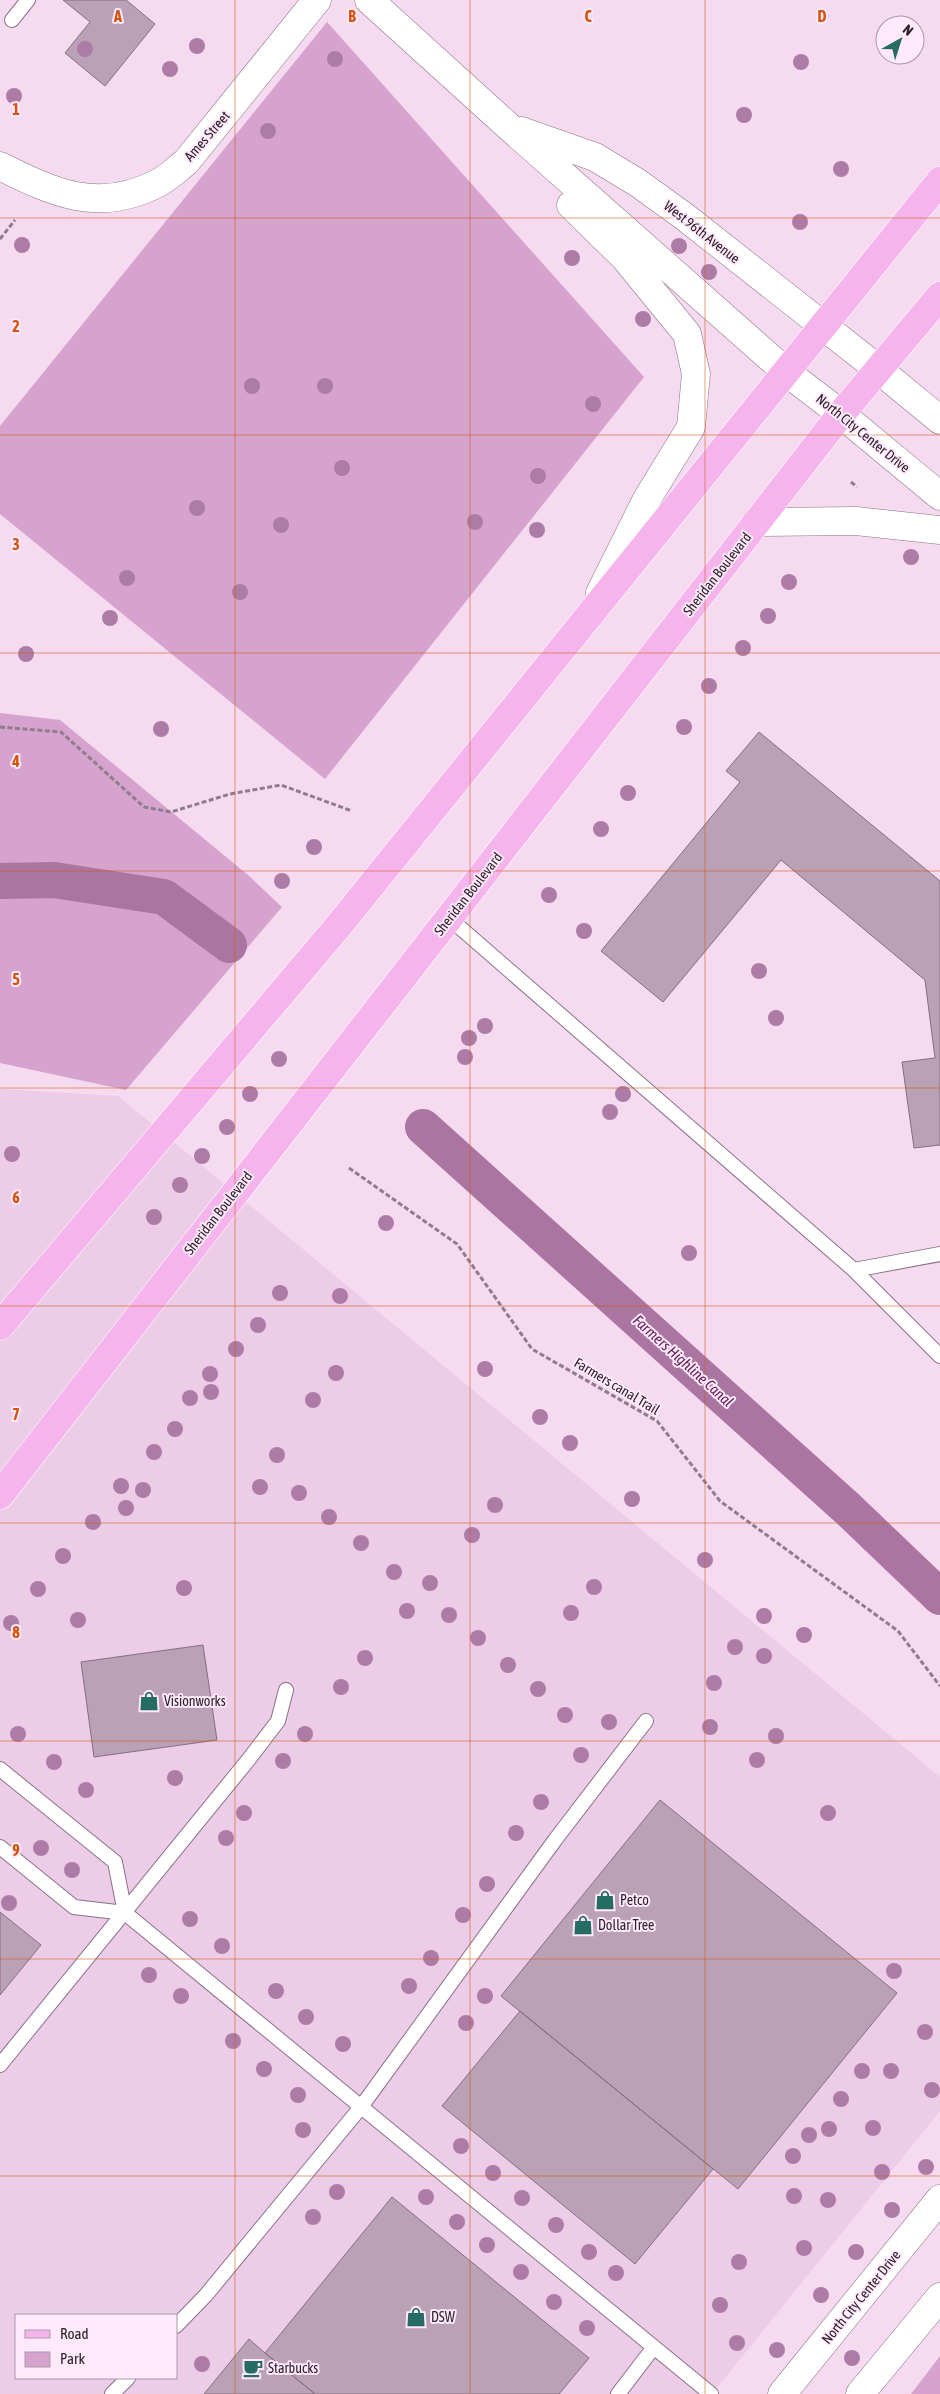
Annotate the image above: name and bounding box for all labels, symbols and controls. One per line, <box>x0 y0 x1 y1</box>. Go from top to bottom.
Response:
text: A <box>113 7 122 25</box>
text: B <box>348 7 356 25</box>
text: C <box>584 7 592 25</box>
text: D <box>818 7 827 25</box>
north arrow <box>875 15 925 65</box>
text: N <box>900 21 916 39</box>
text: 1 <box>12 100 20 118</box>
street label: Ames Street <box>181 108 233 164</box>
street label: West 96th Avenue <box>661 197 743 267</box>
text: 2 <box>12 317 20 335</box>
street label: North City Center Drive <box>813 390 913 476</box>
street label: Sheridan Boulevard <box>680 529 754 619</box>
text: 3 <box>12 535 20 553</box>
text: 4 <box>11 752 20 770</box>
street label: Sheridan Boulevard <box>431 849 505 939</box>
text: 5 <box>12 970 20 988</box>
street label: Sheridan Boulevard <box>181 1168 255 1258</box>
text: 6 <box>12 1188 20 1206</box>
water label: Farmers Highline Canal <box>630 1311 737 1410</box>
street label: Farmers canal Trail <box>571 1354 663 1418</box>
text: 7 <box>12 1405 20 1423</box>
text: 8 <box>12 1623 20 1641</box>
shop icon: Visionworks <box>138 1690 160 1712</box>
place label: Visionworks <box>164 1693 226 1709</box>
text: 9 <box>12 1841 20 1859</box>
shop icon: Petco <box>594 1889 616 1911</box>
place label: Petco <box>620 1892 649 1908</box>
shop icon: Dollar Tree <box>572 1914 594 1936</box>
place label: Dollar Tree <box>598 1917 654 1933</box>
street label: North City Center Drive <box>818 2247 904 2347</box>
shop icon: DSW <box>405 2306 427 2328</box>
place label: DSW <box>431 2309 456 2325</box>
legend <box>15 2314 178 2379</box>
text: Road <box>60 2325 89 2342</box>
text: Park <box>60 2350 85 2367</box>
cafe icon: Starbucks <box>242 2357 264 2379</box>
place label: Starbucks <box>268 2360 318 2376</box>

